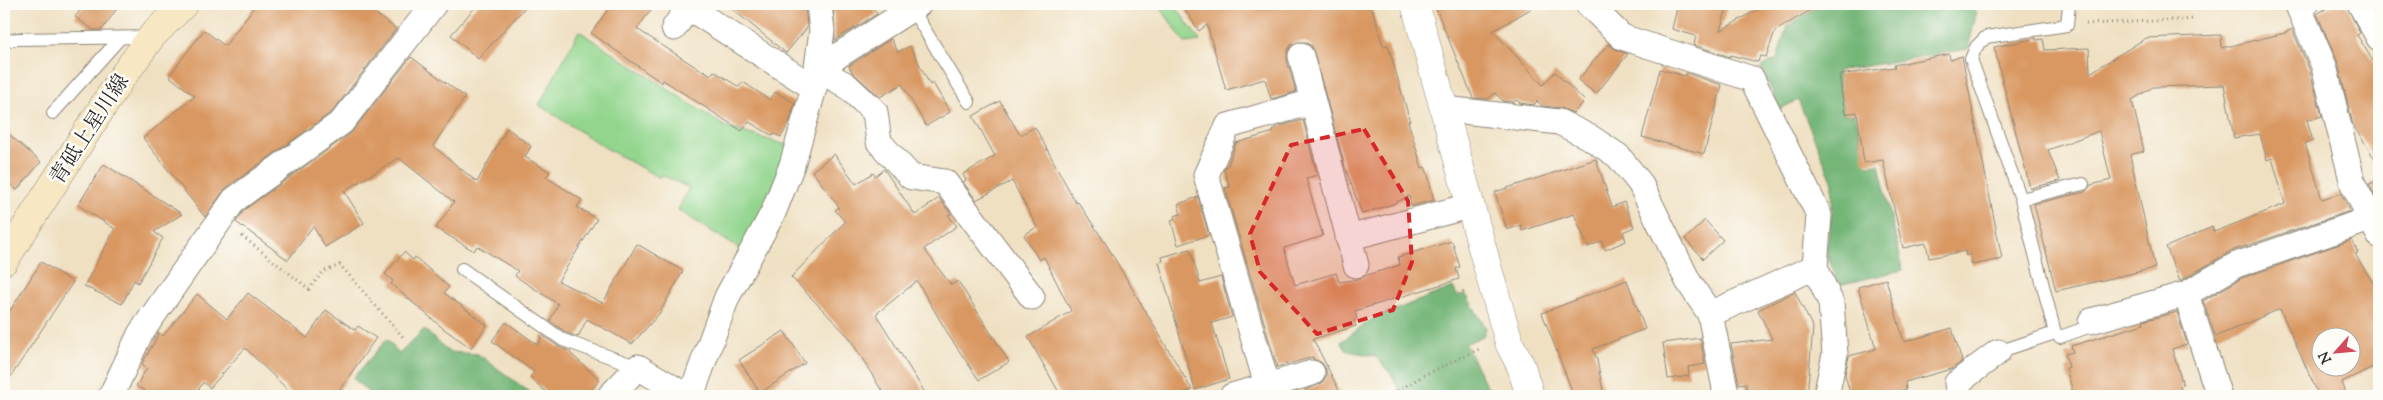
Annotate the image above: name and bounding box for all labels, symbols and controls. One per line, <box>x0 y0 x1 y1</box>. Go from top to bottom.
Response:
street label: 青砥上星川線 <box>44 69 138 191</box>
north arrow <box>2310 328 2360 378</box>
text: N <box>2315 347 2338 367</box>

